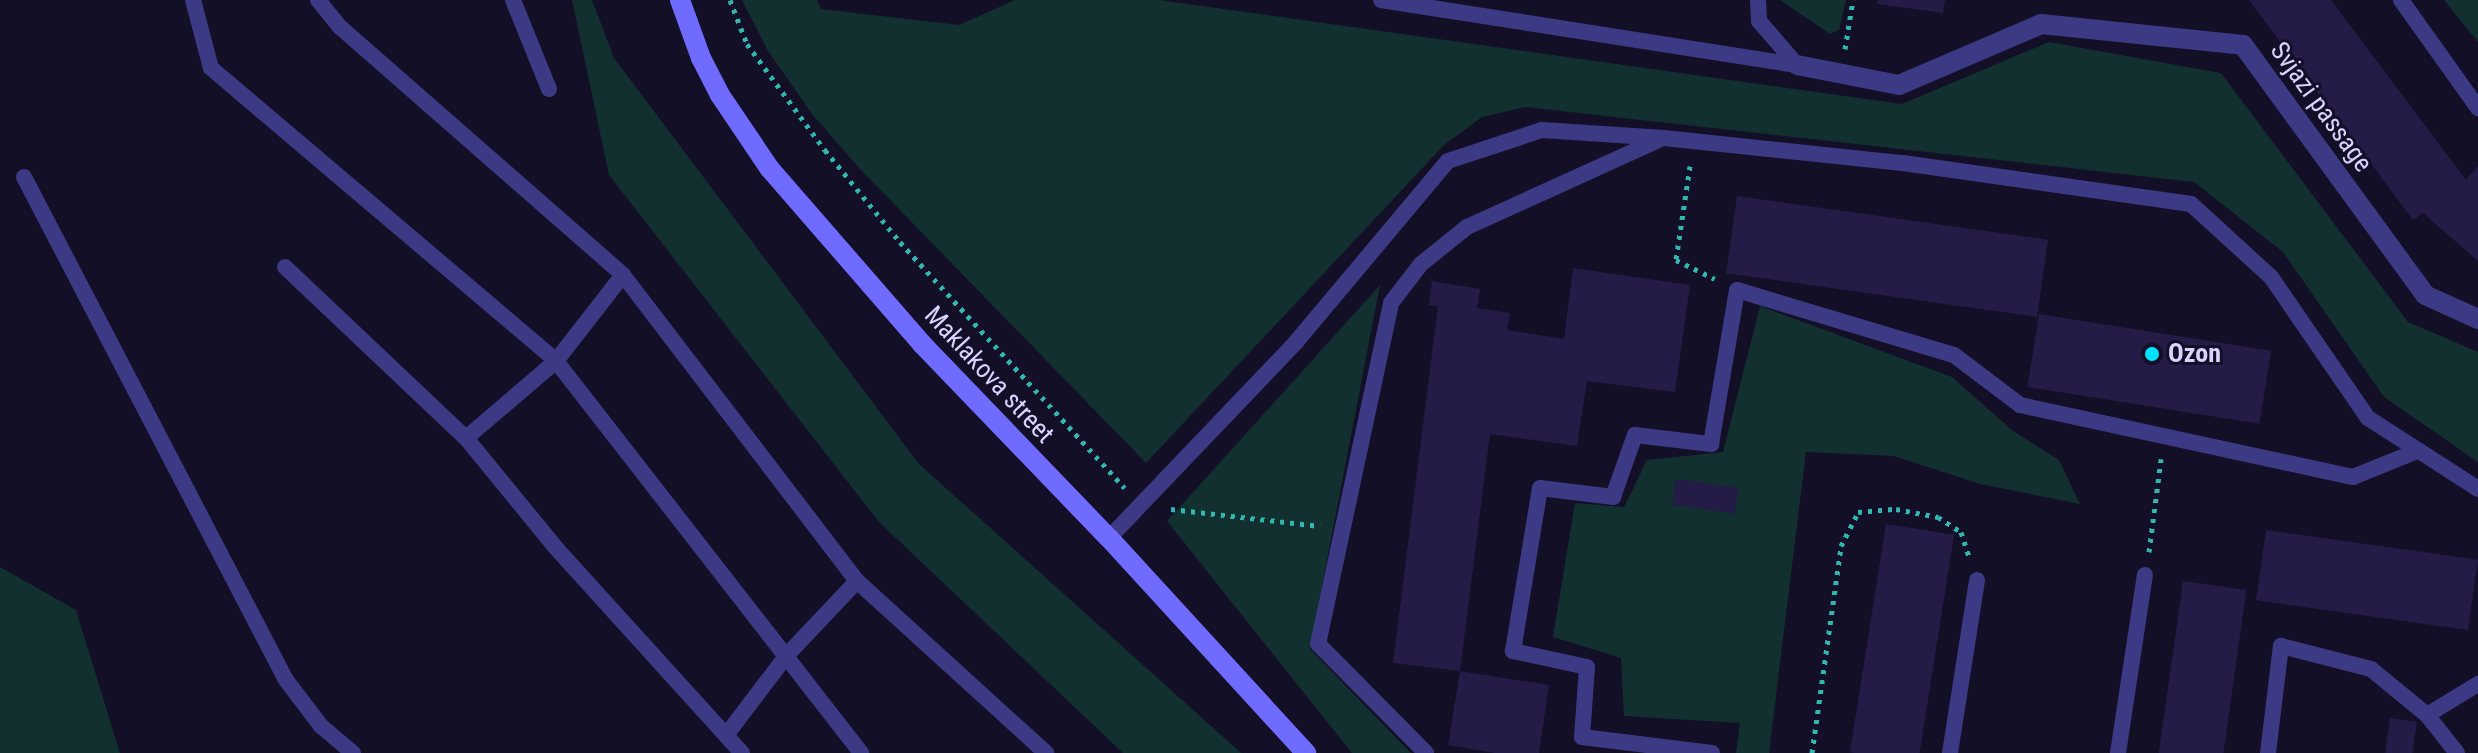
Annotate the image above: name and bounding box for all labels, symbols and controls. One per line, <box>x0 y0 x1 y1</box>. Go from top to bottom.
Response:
street label: Svjazi passage <box>2264 36 2378 178</box>
street label: Maklakova street <box>918 300 1060 450</box>
place label: Ozon <box>2168 338 2221 370</box>
marker: Ozon <box>2143 345 2161 363</box>

